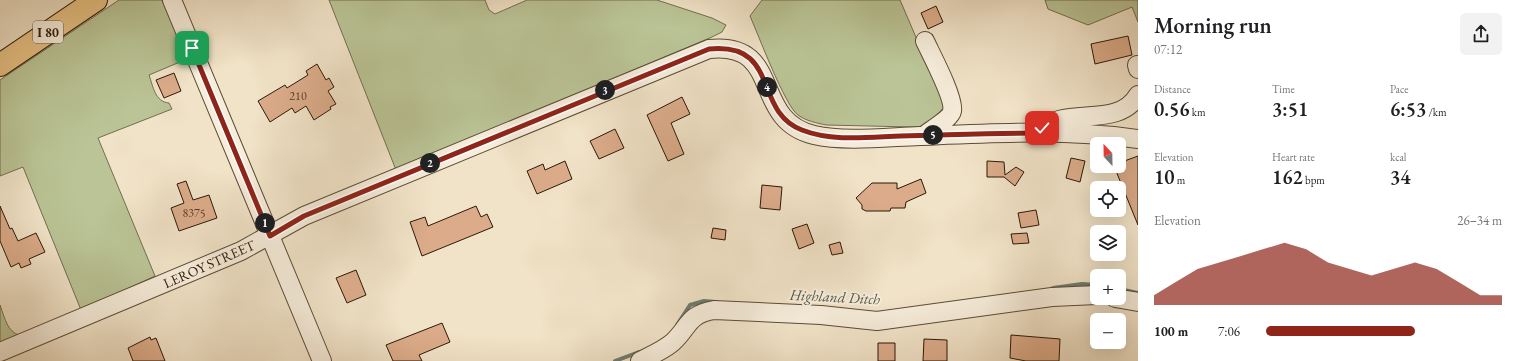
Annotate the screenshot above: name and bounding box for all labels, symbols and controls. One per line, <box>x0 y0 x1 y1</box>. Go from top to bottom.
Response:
text: Morning run <box>1154 11 1272 40</box>
button: share <box>1460 13 1502 55</box>
road number: I 80 <box>33 21 63 43</box>
pin <box>175 31 209 65</box>
icon: arrive <box>181 37 203 59</box>
text: 07:12 <box>1154 41 1182 58</box>
pin: 4 <box>757 77 777 97</box>
pin: 3 <box>595 80 615 100</box>
text: 4 <box>764 80 770 94</box>
text: Distance <box>1154 82 1191 96</box>
text: Time <box>1272 82 1295 96</box>
text: Pace <box>1390 82 1408 96</box>
text: 3 <box>602 83 608 97</box>
house number: 210 <box>289 88 307 104</box>
text: 0.56 <box>1154 96 1190 122</box>
text: 3:51 <box>1272 96 1308 122</box>
text: 6:53 <box>1390 96 1426 122</box>
text: km <box>1190 105 1206 119</box>
text: /km <box>1426 105 1447 119</box>
pin <box>1025 111 1059 145</box>
icon: check <box>1031 117 1053 139</box>
pin: 5 <box>923 125 943 145</box>
text: 5 <box>930 128 936 142</box>
north arrow <box>1090 137 1126 173</box>
map controls <box>1090 137 1126 349</box>
text: Elevation <box>1154 150 1194 164</box>
text: Heart rate <box>1272 150 1315 164</box>
text: kcal <box>1390 150 1407 164</box>
pin: 2 <box>420 153 440 173</box>
text: 2 <box>427 156 433 170</box>
text: 10 <box>1154 164 1175 190</box>
text: 162 <box>1272 164 1303 190</box>
text: 34 <box>1390 164 1411 190</box>
text: m <box>1175 173 1185 187</box>
text: bpm <box>1303 173 1325 187</box>
button: locate <box>1090 181 1126 217</box>
house number: 8375 <box>182 205 206 221</box>
text: Elevation <box>1154 212 1201 229</box>
text: 26–34 m <box>1457 212 1502 229</box>
pin: 1 <box>255 213 275 233</box>
text: 1 <box>262 216 268 230</box>
button: layers <box>1090 225 1126 261</box>
street label: LEROY STREET <box>160 236 258 292</box>
button: + <box>1090 269 1126 305</box>
water label: Highland Ditch <box>788 285 881 308</box>
button: − <box>1090 313 1126 349</box>
text: 100 m <box>1154 323 1188 340</box>
text: 7:06 <box>1218 323 1240 340</box>

